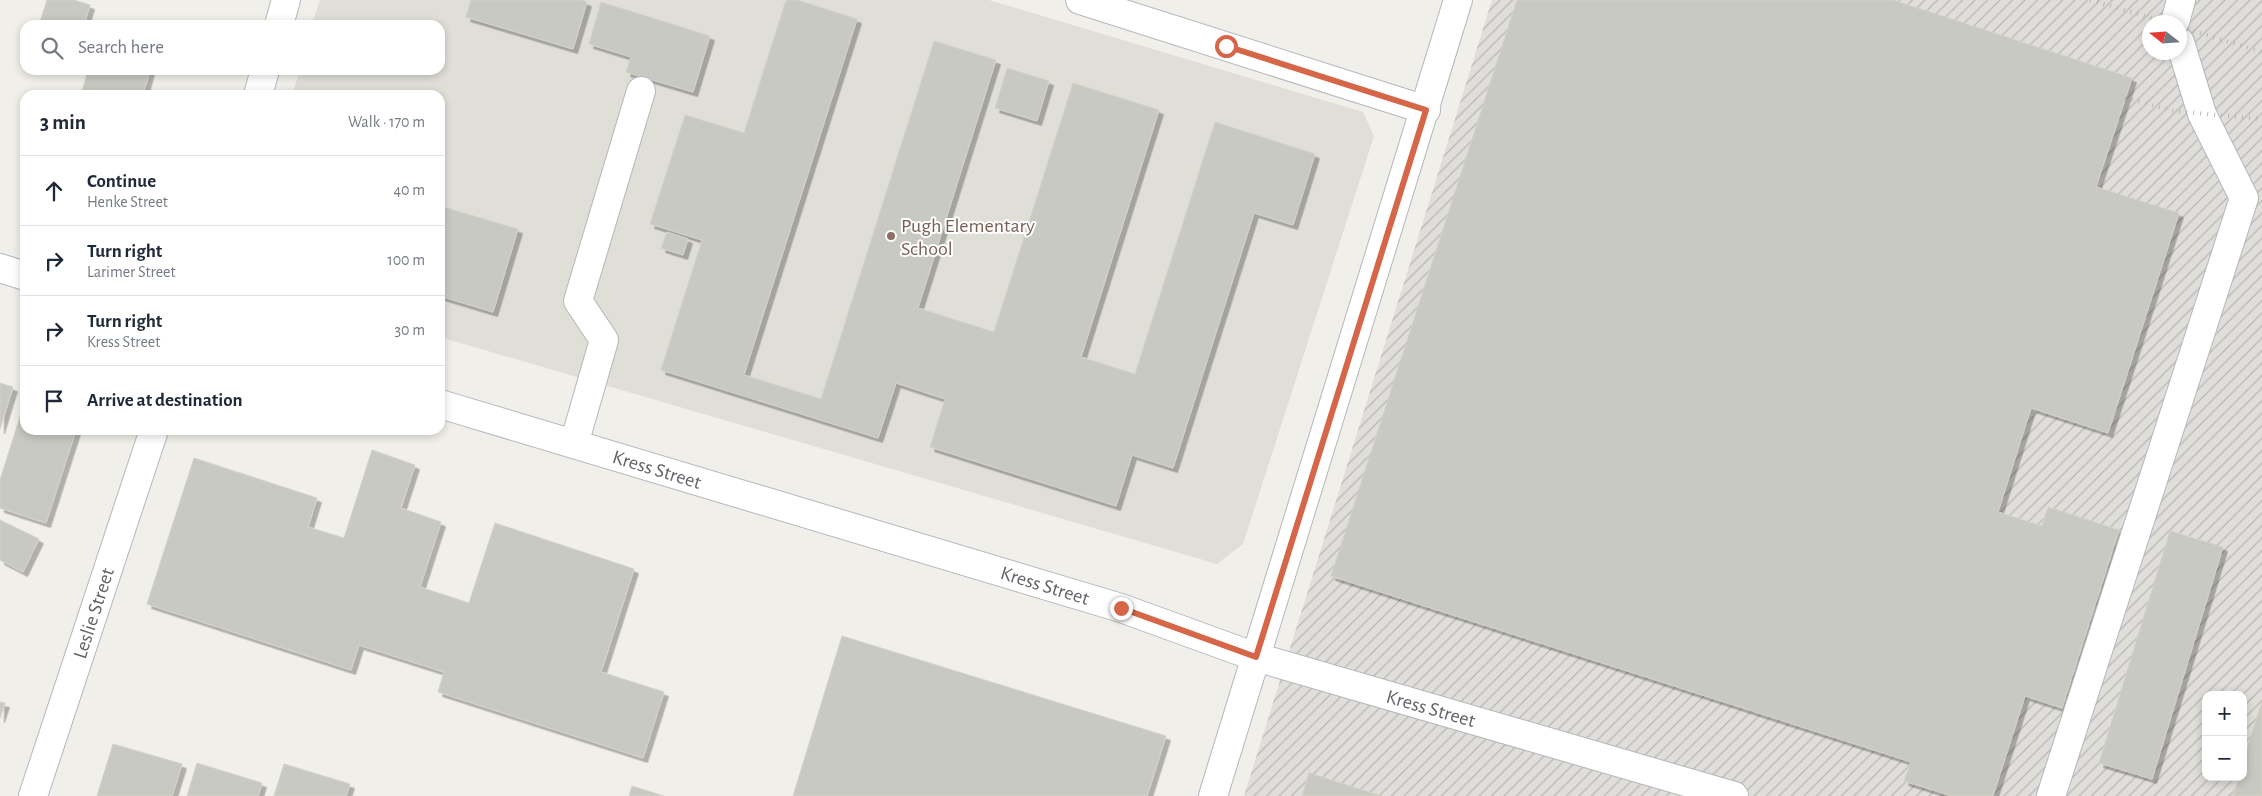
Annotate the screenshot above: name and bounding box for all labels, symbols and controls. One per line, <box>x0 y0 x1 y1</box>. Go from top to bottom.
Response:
north arrow <box>2142 15 2187 60</box>
search box <box>20 20 445 75</box>
icon: search <box>38 34 66 62</box>
route start <box>1215 35 1238 58</box>
text: Search here <box>78 38 164 57</box>
text: 3 min <box>40 112 86 133</box>
text: Walk · 170 m <box>348 114 425 130</box>
text: Continue <box>87 172 156 191</box>
icon: ahead <box>40 177 68 205</box>
text: 40 m <box>393 182 425 198</box>
text: Henke Street <box>87 194 168 210</box>
place label: Pugh Elementary School <box>901 216 1035 259</box>
marker: Pugh Elementary School <box>885 230 897 242</box>
text: Turn right <box>87 242 162 261</box>
icon: right <box>40 247 68 275</box>
text: 100 m <box>387 252 425 268</box>
text: Larimer Street <box>87 264 176 280</box>
text: Turn right <box>87 312 162 331</box>
icon: right <box>40 317 68 345</box>
text: 30 m <box>395 322 425 338</box>
text: Kress Street <box>87 334 160 350</box>
icon: arrive <box>40 387 68 415</box>
text: Arrive at destination <box>87 391 243 410</box>
street label: Kress Street <box>610 447 704 493</box>
street label: Kress Street <box>998 563 1092 609</box>
street label: Leslie Street <box>70 565 118 661</box>
route end <box>1110 597 1133 620</box>
street label: Kress Street <box>1384 687 1478 731</box>
map controls <box>2202 691 2247 781</box>
button: + <box>2202 691 2247 736</box>
button: − <box>2202 736 2247 781</box>

